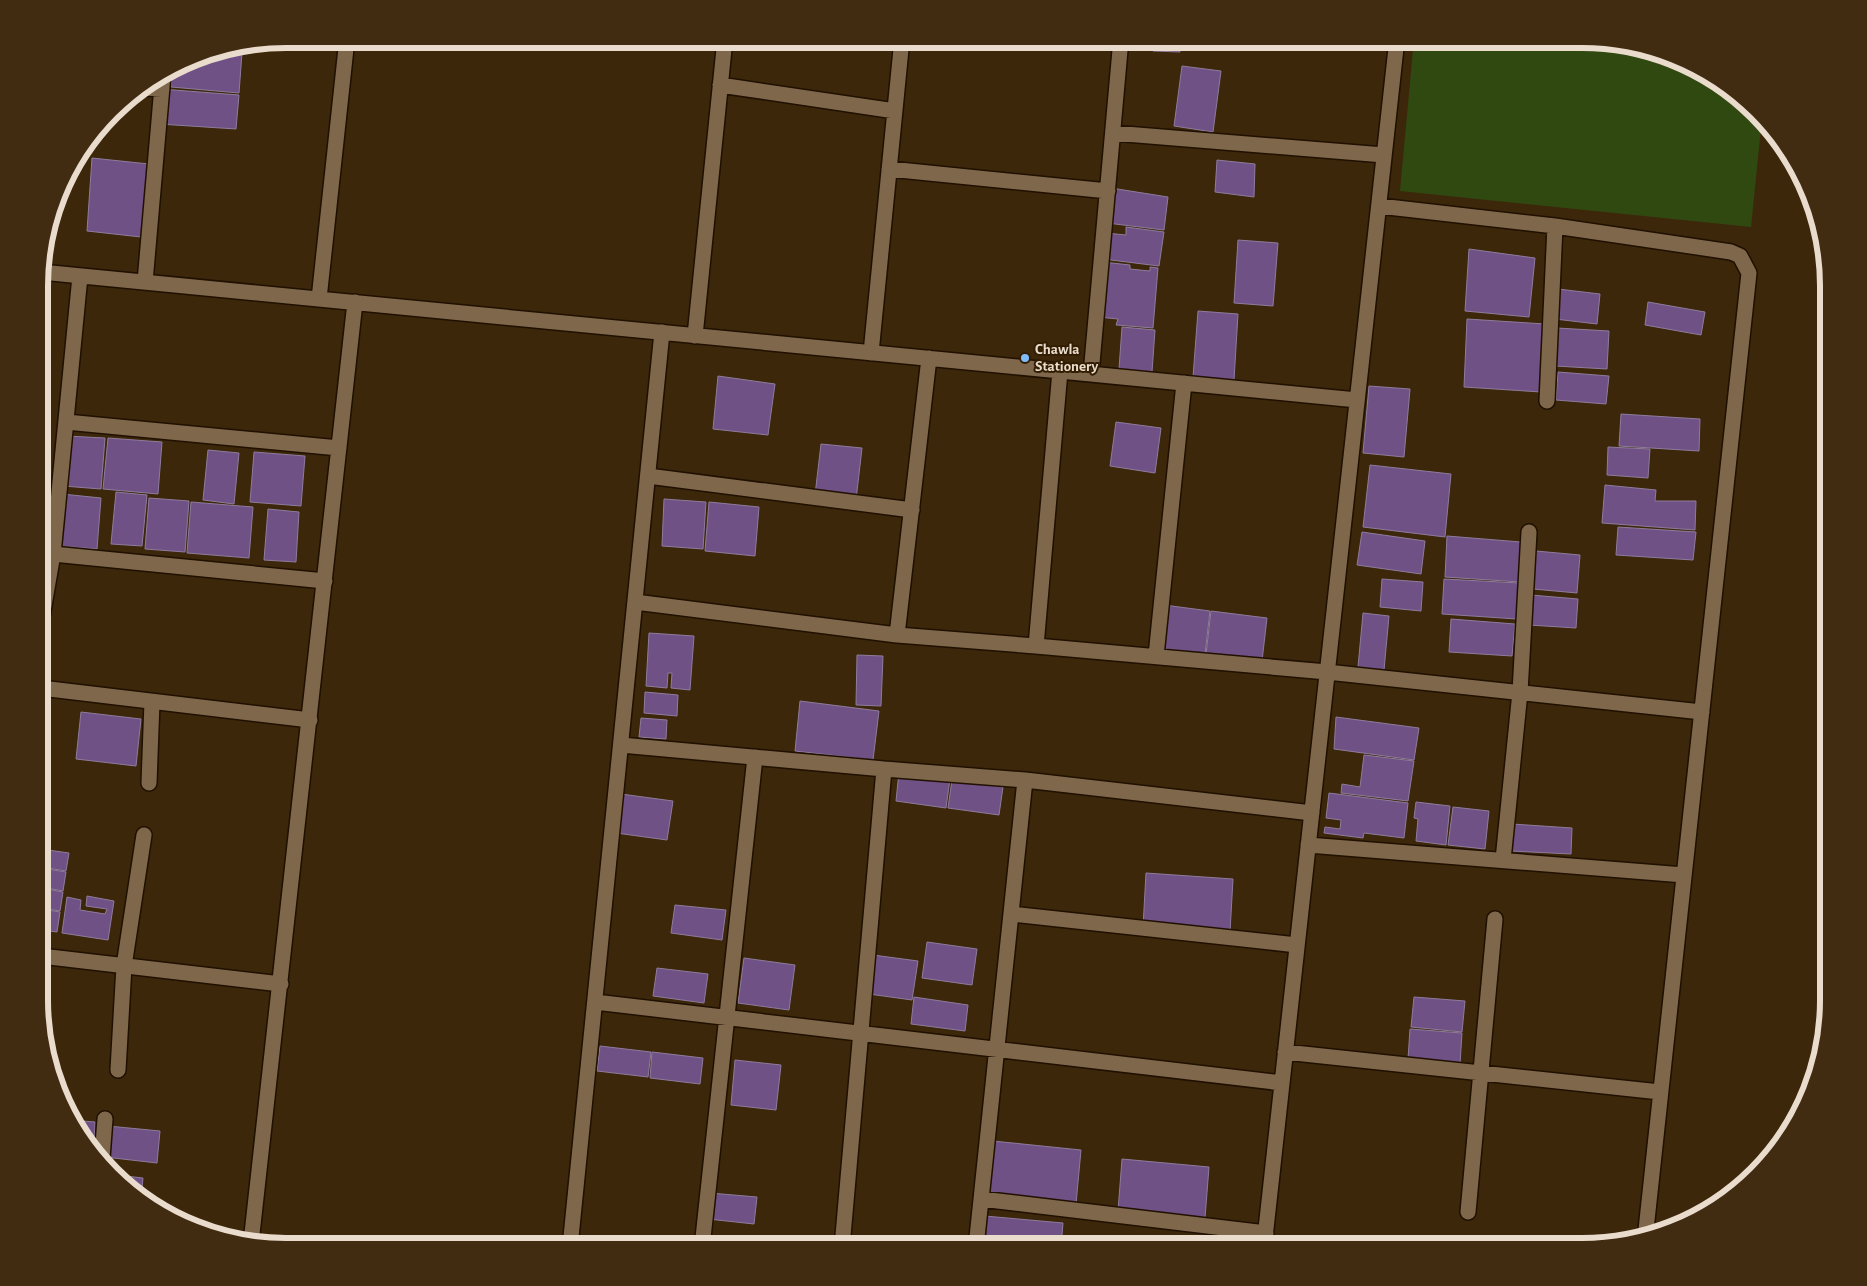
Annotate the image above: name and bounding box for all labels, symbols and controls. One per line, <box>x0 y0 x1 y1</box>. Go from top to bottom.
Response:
place label: Chawla Stationery <box>1035 342 1098 374</box>
marker: Chawla Stationery <box>1019 352 1031 364</box>

